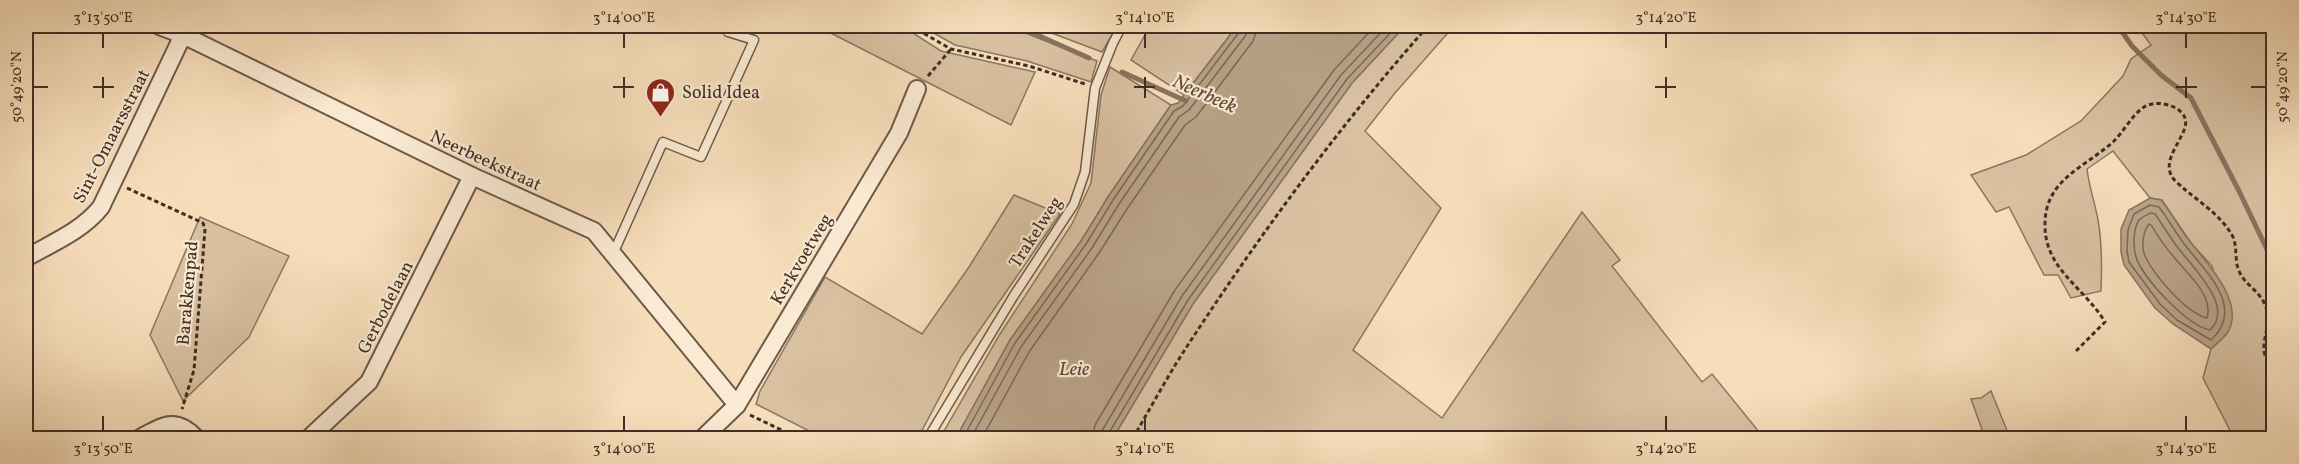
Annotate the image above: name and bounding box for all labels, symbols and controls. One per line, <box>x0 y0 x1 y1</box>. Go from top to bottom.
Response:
text: 3°13'50"E <box>73 8 133 29</box>
text: 3°14'00"E <box>593 8 655 29</box>
text: 3°14'10"E <box>1115 8 1175 29</box>
text: 3°14'20"E <box>1635 8 1697 29</box>
text: 3°14'30"E <box>2156 8 2216 29</box>
text: 50°49'20"N <box>7 51 28 123</box>
text: 50°49'20"N <box>2273 51 2294 123</box>
street label: Sint-Omaarsstraat <box>68 65 157 208</box>
water label: Neerbeek <box>1167 68 1241 121</box>
shop icon: Solid Idea <box>645 76 677 118</box>
place label: Solid Idea <box>682 81 760 106</box>
street label: Neerbeekstraat <box>426 125 545 198</box>
street label: Trakelweg <box>1004 192 1069 274</box>
street label: Kerkvoetweg <box>765 209 839 310</box>
street label: Barakkenpad <box>171 240 206 346</box>
street label: Gerbodelaan <box>352 257 421 359</box>
water label: Leie <box>1059 356 1090 384</box>
text: 3°13'50"E <box>73 439 133 460</box>
text: 3°14'00"E <box>593 439 655 460</box>
text: 3°14'10"E <box>1115 439 1175 460</box>
text: 3°14'20"E <box>1635 439 1697 460</box>
text: 3°14'30"E <box>2156 439 2216 460</box>

